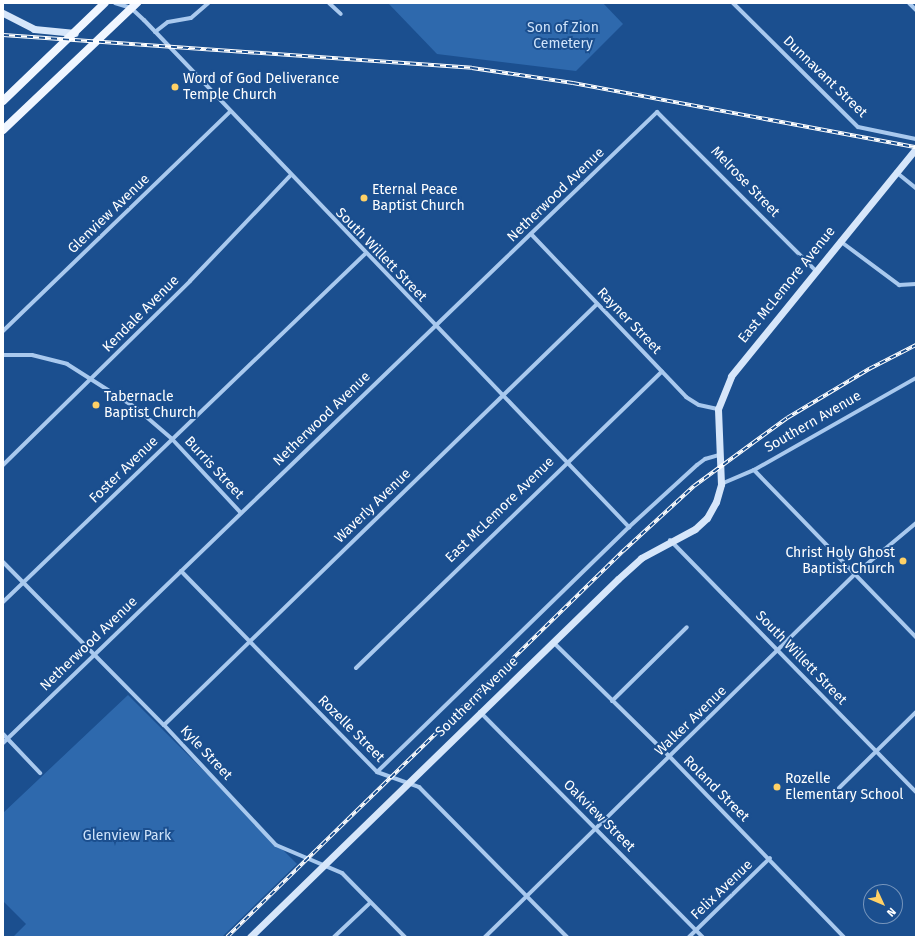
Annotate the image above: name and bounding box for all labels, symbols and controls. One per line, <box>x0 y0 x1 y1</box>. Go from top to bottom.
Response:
park label: Son of Zion Cemetery <box>527 20 599 52</box>
street label: Dunnavant Street <box>780 33 870 121</box>
place label: Word of God Deliverance Temple Church <box>183 71 339 104</box>
marker: Word of God Deliverance Temple Church <box>170 82 180 92</box>
street label: Melrose Street <box>707 143 783 221</box>
street label: Netherwood Avenue <box>504 144 608 246</box>
street label: Glenview Avenue <box>65 171 153 257</box>
place label: Eternal Peace Baptist Church <box>372 182 465 214</box>
marker: Eternal Peace Baptist Church <box>359 193 369 203</box>
street label: South Willett Street <box>332 205 430 305</box>
street label: East McLemore Avenue <box>735 223 839 347</box>
street label: Kendale Avenue <box>99 272 183 356</box>
street label: Rayner Street <box>593 284 665 358</box>
street label: Netherwood Avenue <box>270 368 374 470</box>
street label: Southern Avenue <box>762 388 864 456</box>
place label: Tabernacle Baptist Church <box>104 389 197 422</box>
marker: Tabernacle Baptist Church <box>91 400 101 410</box>
street label: Foster Avenue <box>86 433 162 507</box>
street label: Burris Street <box>181 433 247 503</box>
street label: East McLemore Avenue <box>442 454 558 566</box>
street label: Waverly Avenue <box>331 465 415 547</box>
place label: Christ Holy Ghost Baptist Church <box>785 545 895 578</box>
marker: Christ Holy Ghost Baptist Church <box>898 556 908 566</box>
street label: Netherwood Avenue <box>37 593 141 695</box>
street label: South Willett Street <box>752 608 850 708</box>
street label: Southern Avenue <box>432 653 522 741</box>
street label: Walker Avenue <box>652 683 730 759</box>
street label: Rozelle Street <box>314 692 388 766</box>
street label: Kyle Street <box>177 722 235 784</box>
street label: Roland Street <box>680 753 752 825</box>
place label: Rozelle Elementary School <box>785 771 903 804</box>
street label: Oakview Street <box>560 777 638 855</box>
marker: Rozelle Elementary School <box>772 782 782 792</box>
park label: Glenview Park <box>83 828 171 844</box>
street label: Felix Avenue <box>688 857 756 923</box>
north arrow <box>863 884 903 924</box>
text: N <box>884 905 898 919</box>

